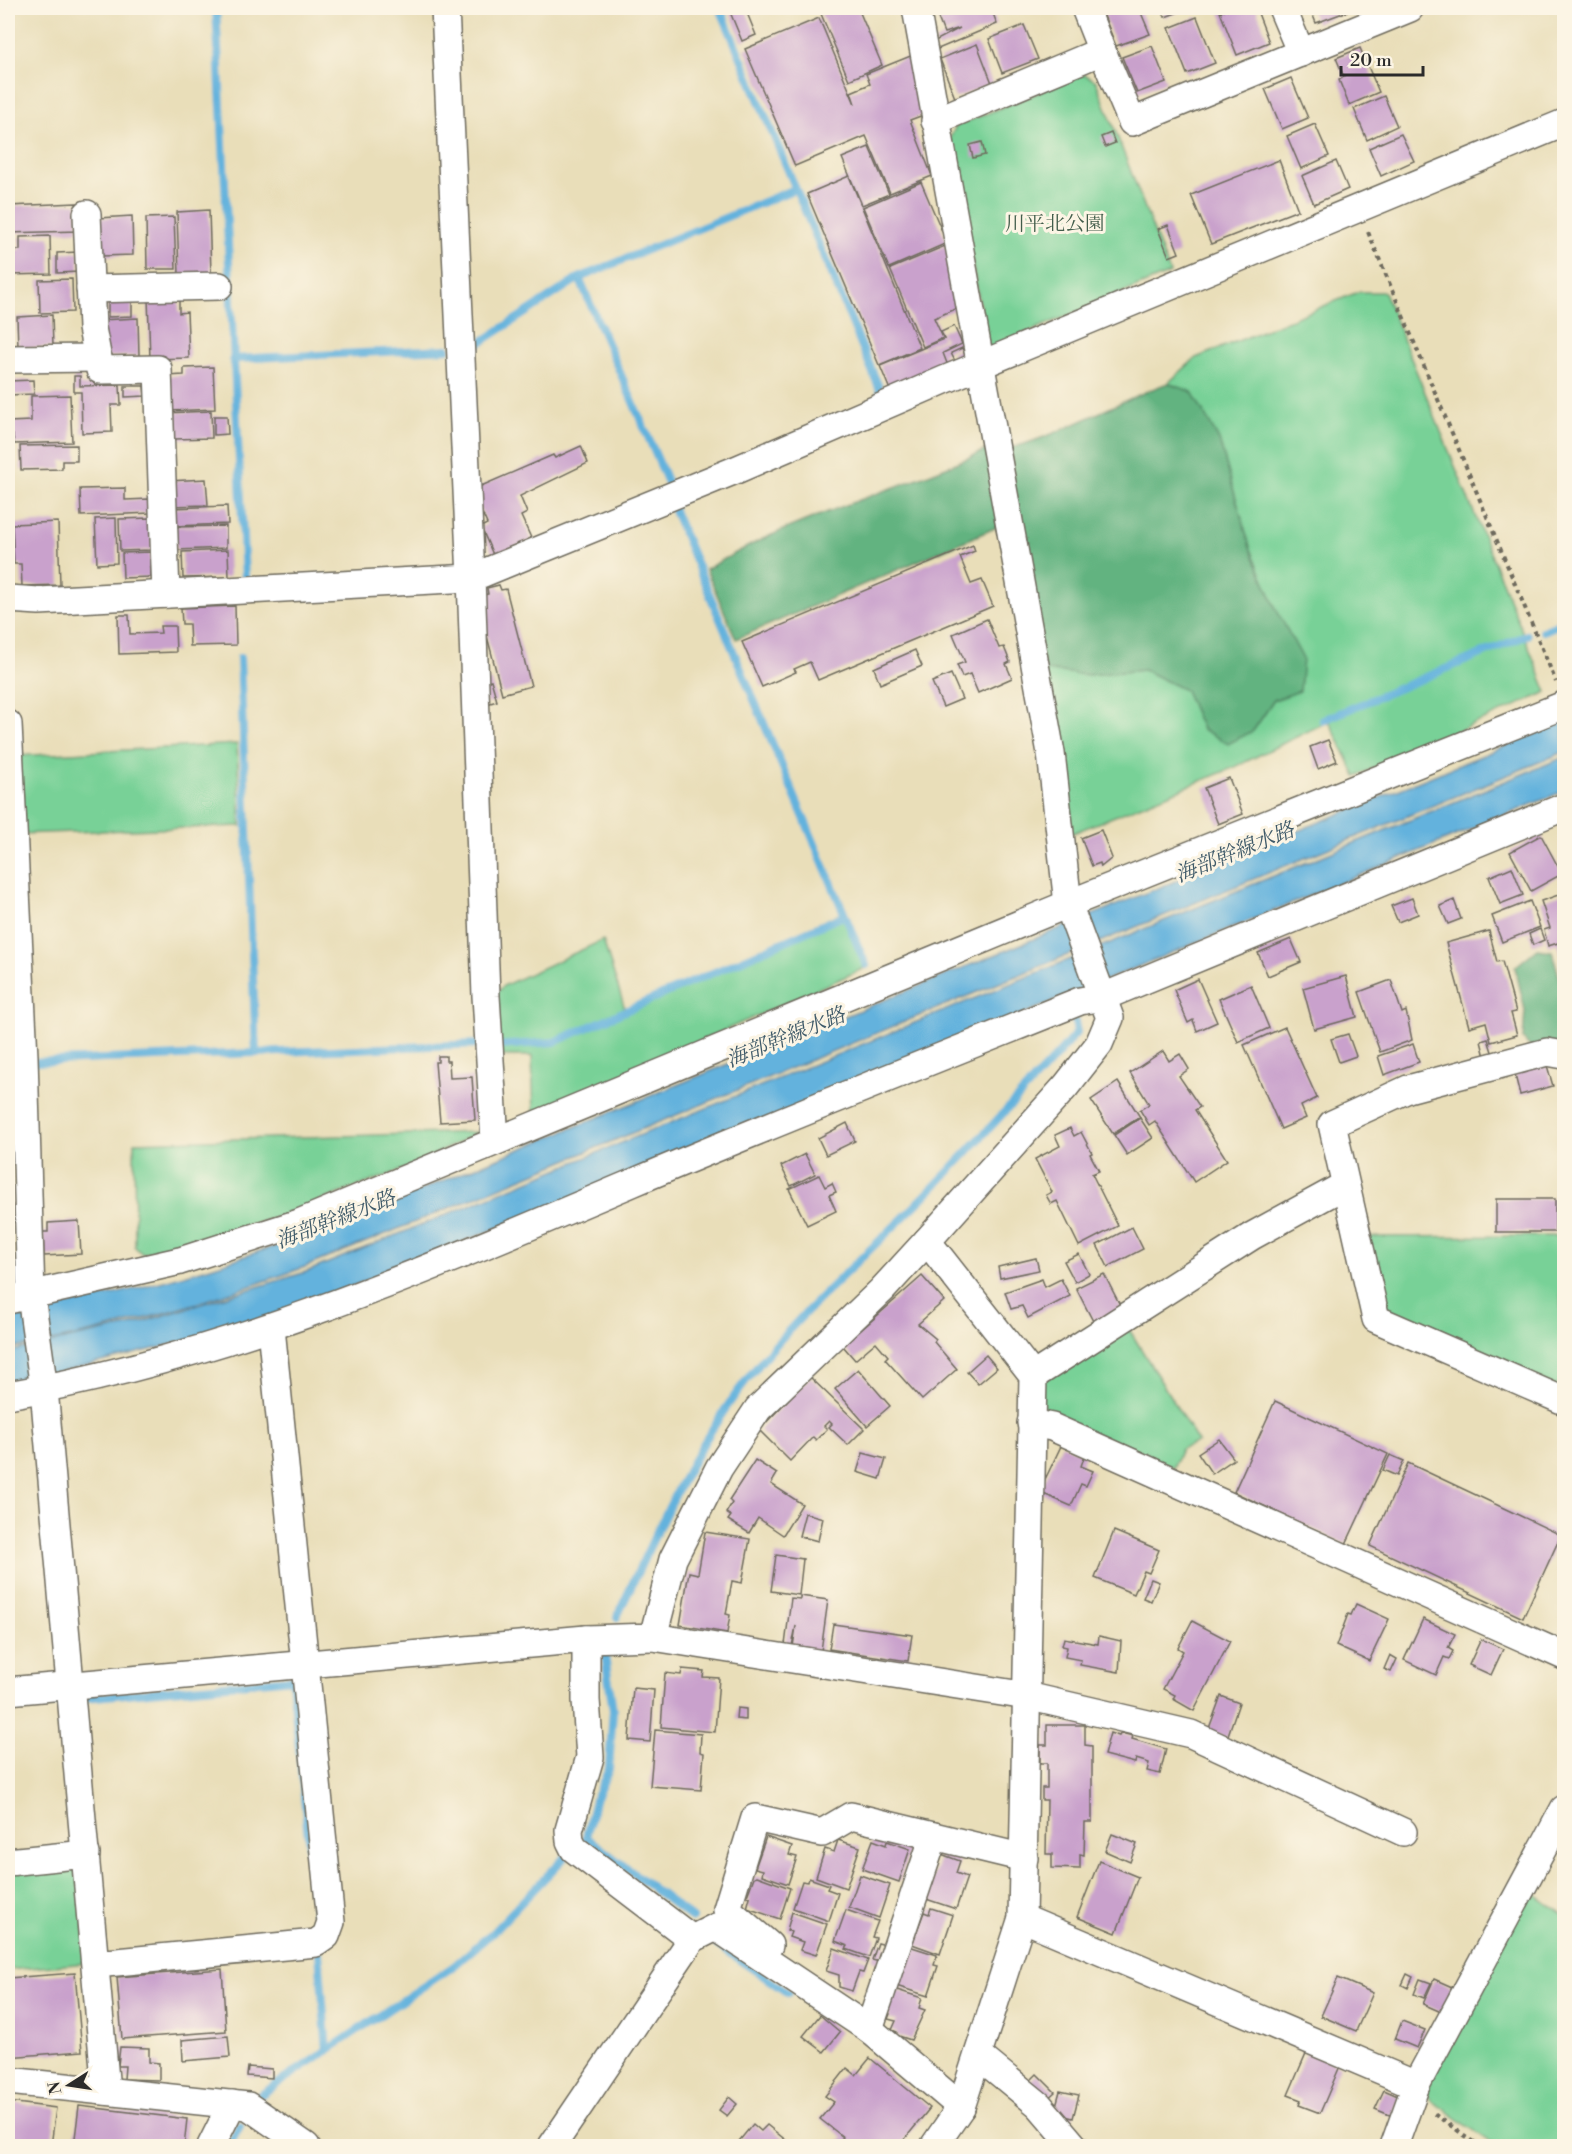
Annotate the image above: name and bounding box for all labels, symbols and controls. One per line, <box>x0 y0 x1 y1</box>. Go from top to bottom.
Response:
scale bar <box>1341 39 1424 77</box>
text: 20 m <box>1350 49 1392 72</box>
park label: 川平北公園 <box>1005 212 1105 237</box>
water label: 海部幹線水路 <box>1172 817 1300 889</box>
water label: 海部幹線水路 <box>723 1002 851 1074</box>
water label: 海部幹線水路 <box>273 1185 401 1255</box>
north arrow <box>39 2055 99 2115</box>
text: N <box>44 2079 66 2096</box>

